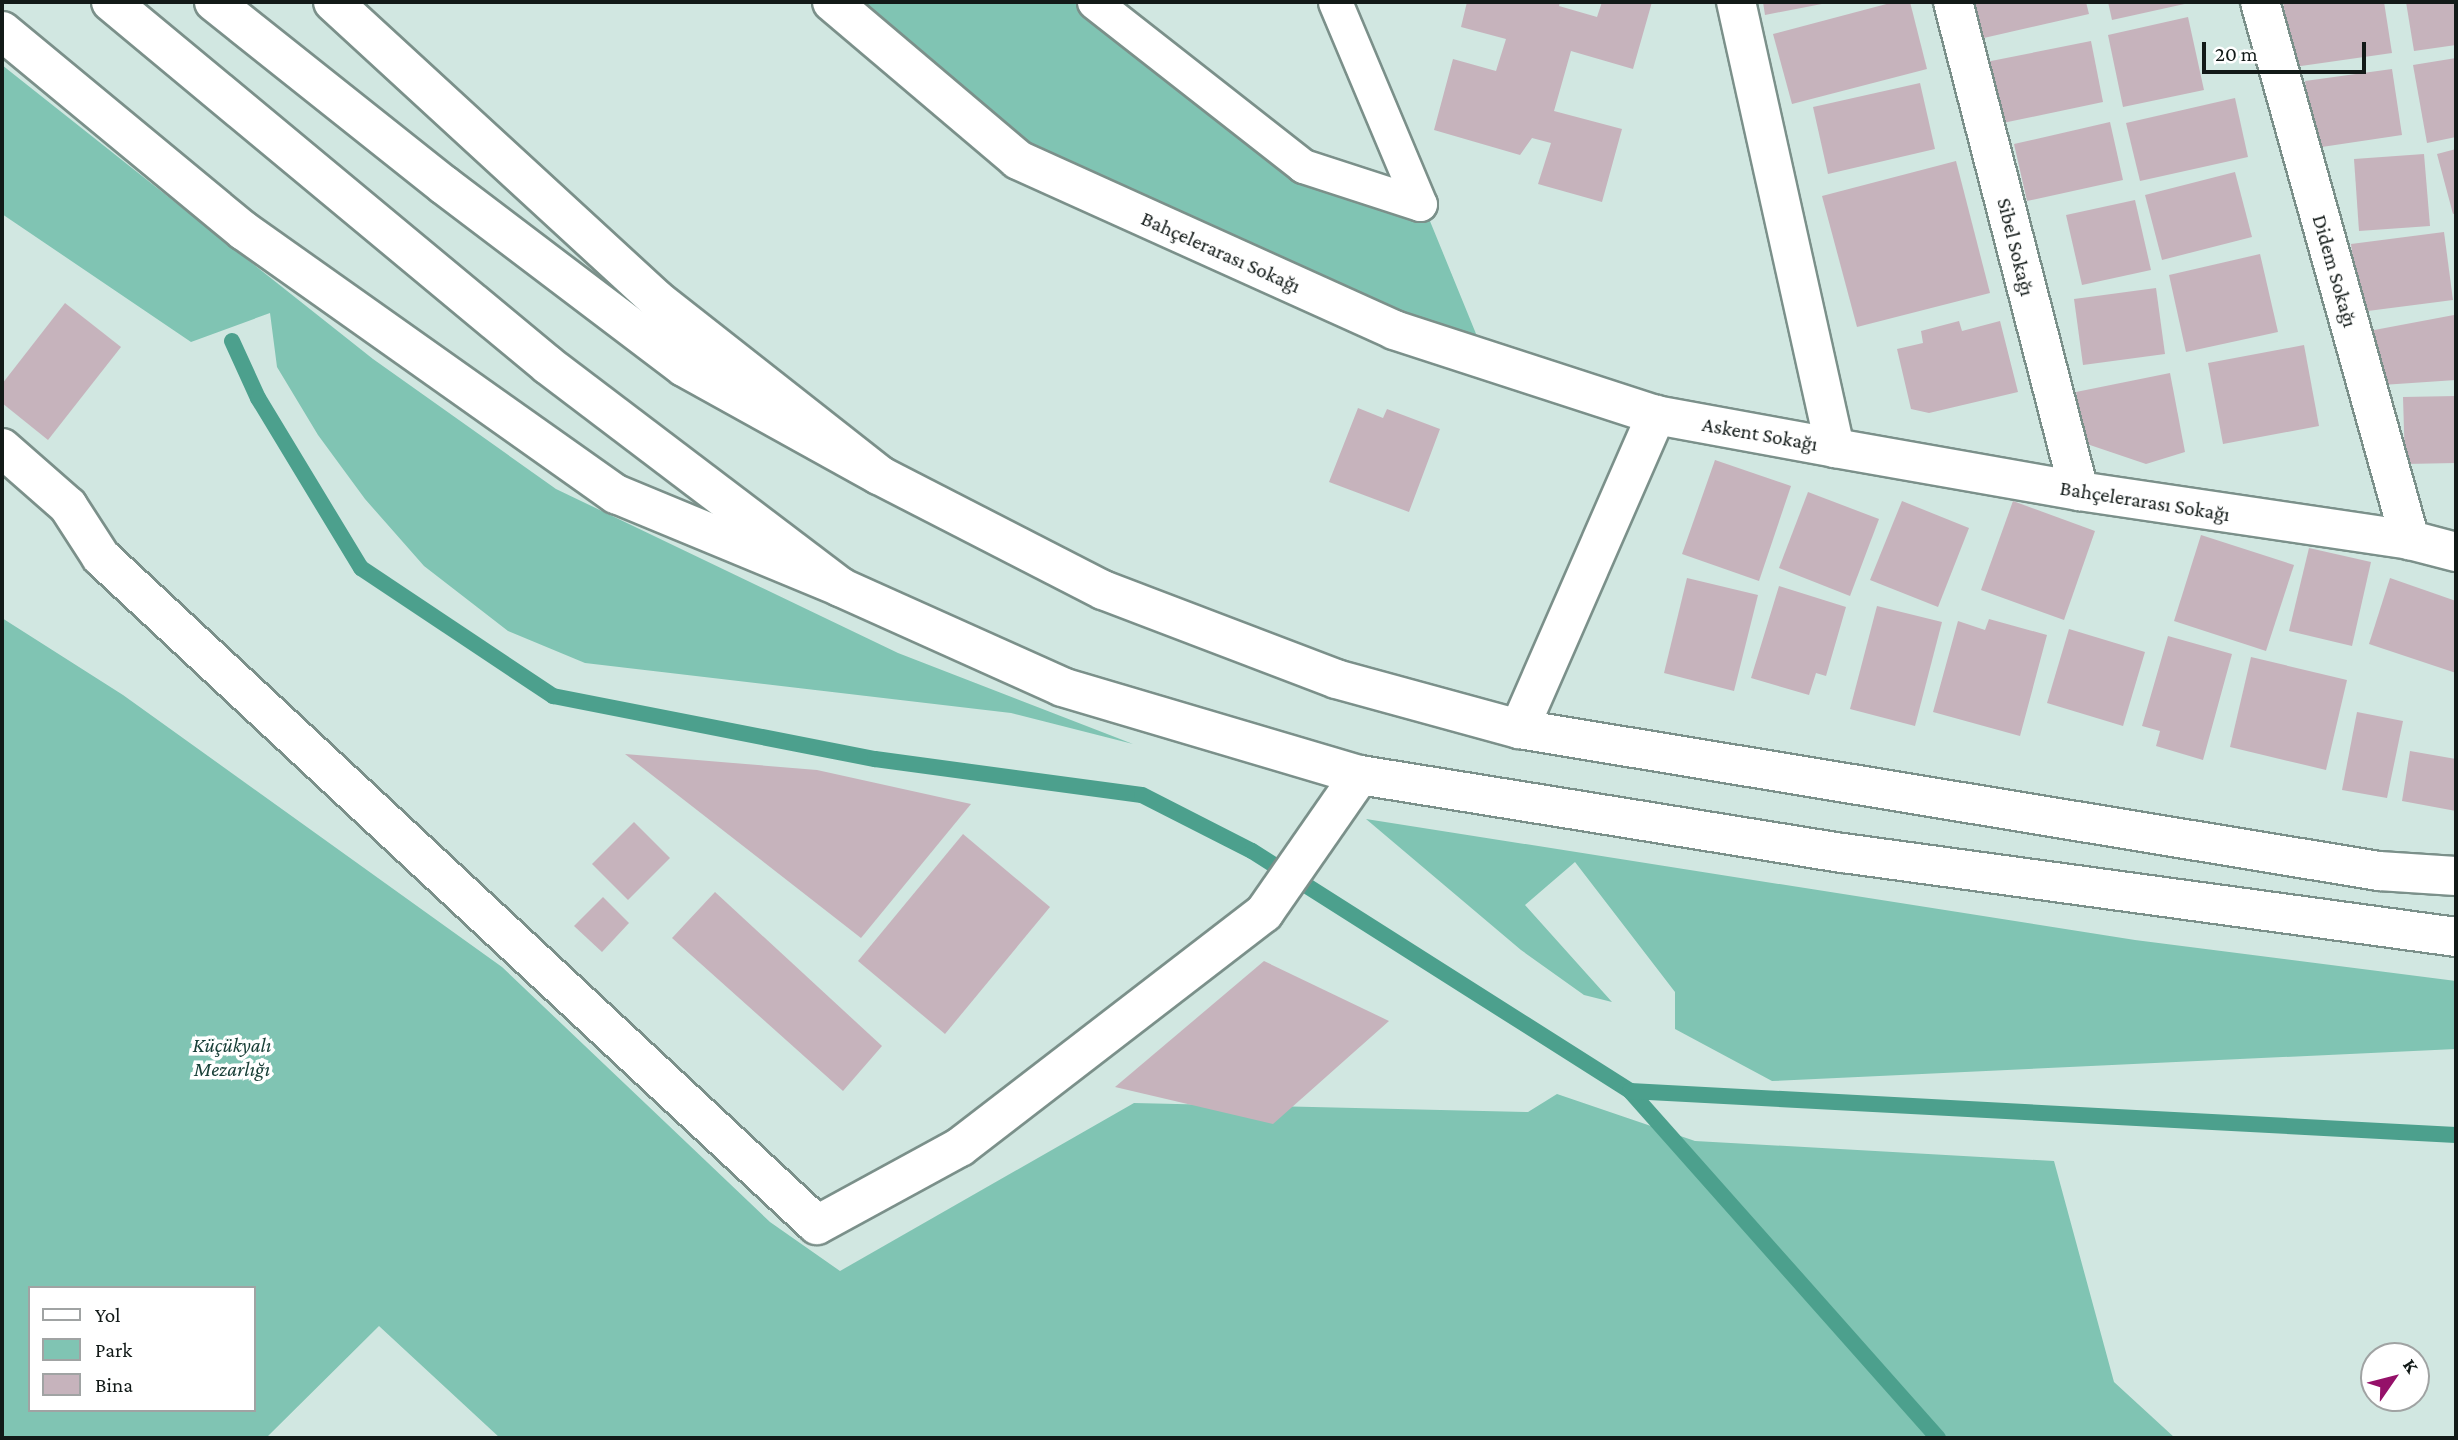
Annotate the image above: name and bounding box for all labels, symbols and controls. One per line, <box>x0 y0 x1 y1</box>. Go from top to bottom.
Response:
scale bar <box>2206 28 2370 72</box>
text: 20 m <box>2215 42 2258 66</box>
street label: Sibel Sokağı <box>1992 195 2040 299</box>
street label: Bahçelerarası Sokağı <box>1137 206 1305 298</box>
street label: Didem Sokağı <box>2307 212 2363 330</box>
street label: Askent Sokağı <box>1700 411 1820 457</box>
street label: Bahçelerarası Sokağı <box>2058 475 2232 527</box>
park label: Küçükyalı Mezarlığı <box>193 1032 271 1082</box>
legend <box>28 1286 256 1412</box>
text: Yol <box>95 1303 121 1327</box>
text: Park <box>95 1338 132 1362</box>
north arrow <box>2360 1342 2430 1412</box>
text: K <box>2399 1355 2423 1377</box>
text: Bina <box>95 1373 133 1397</box>

